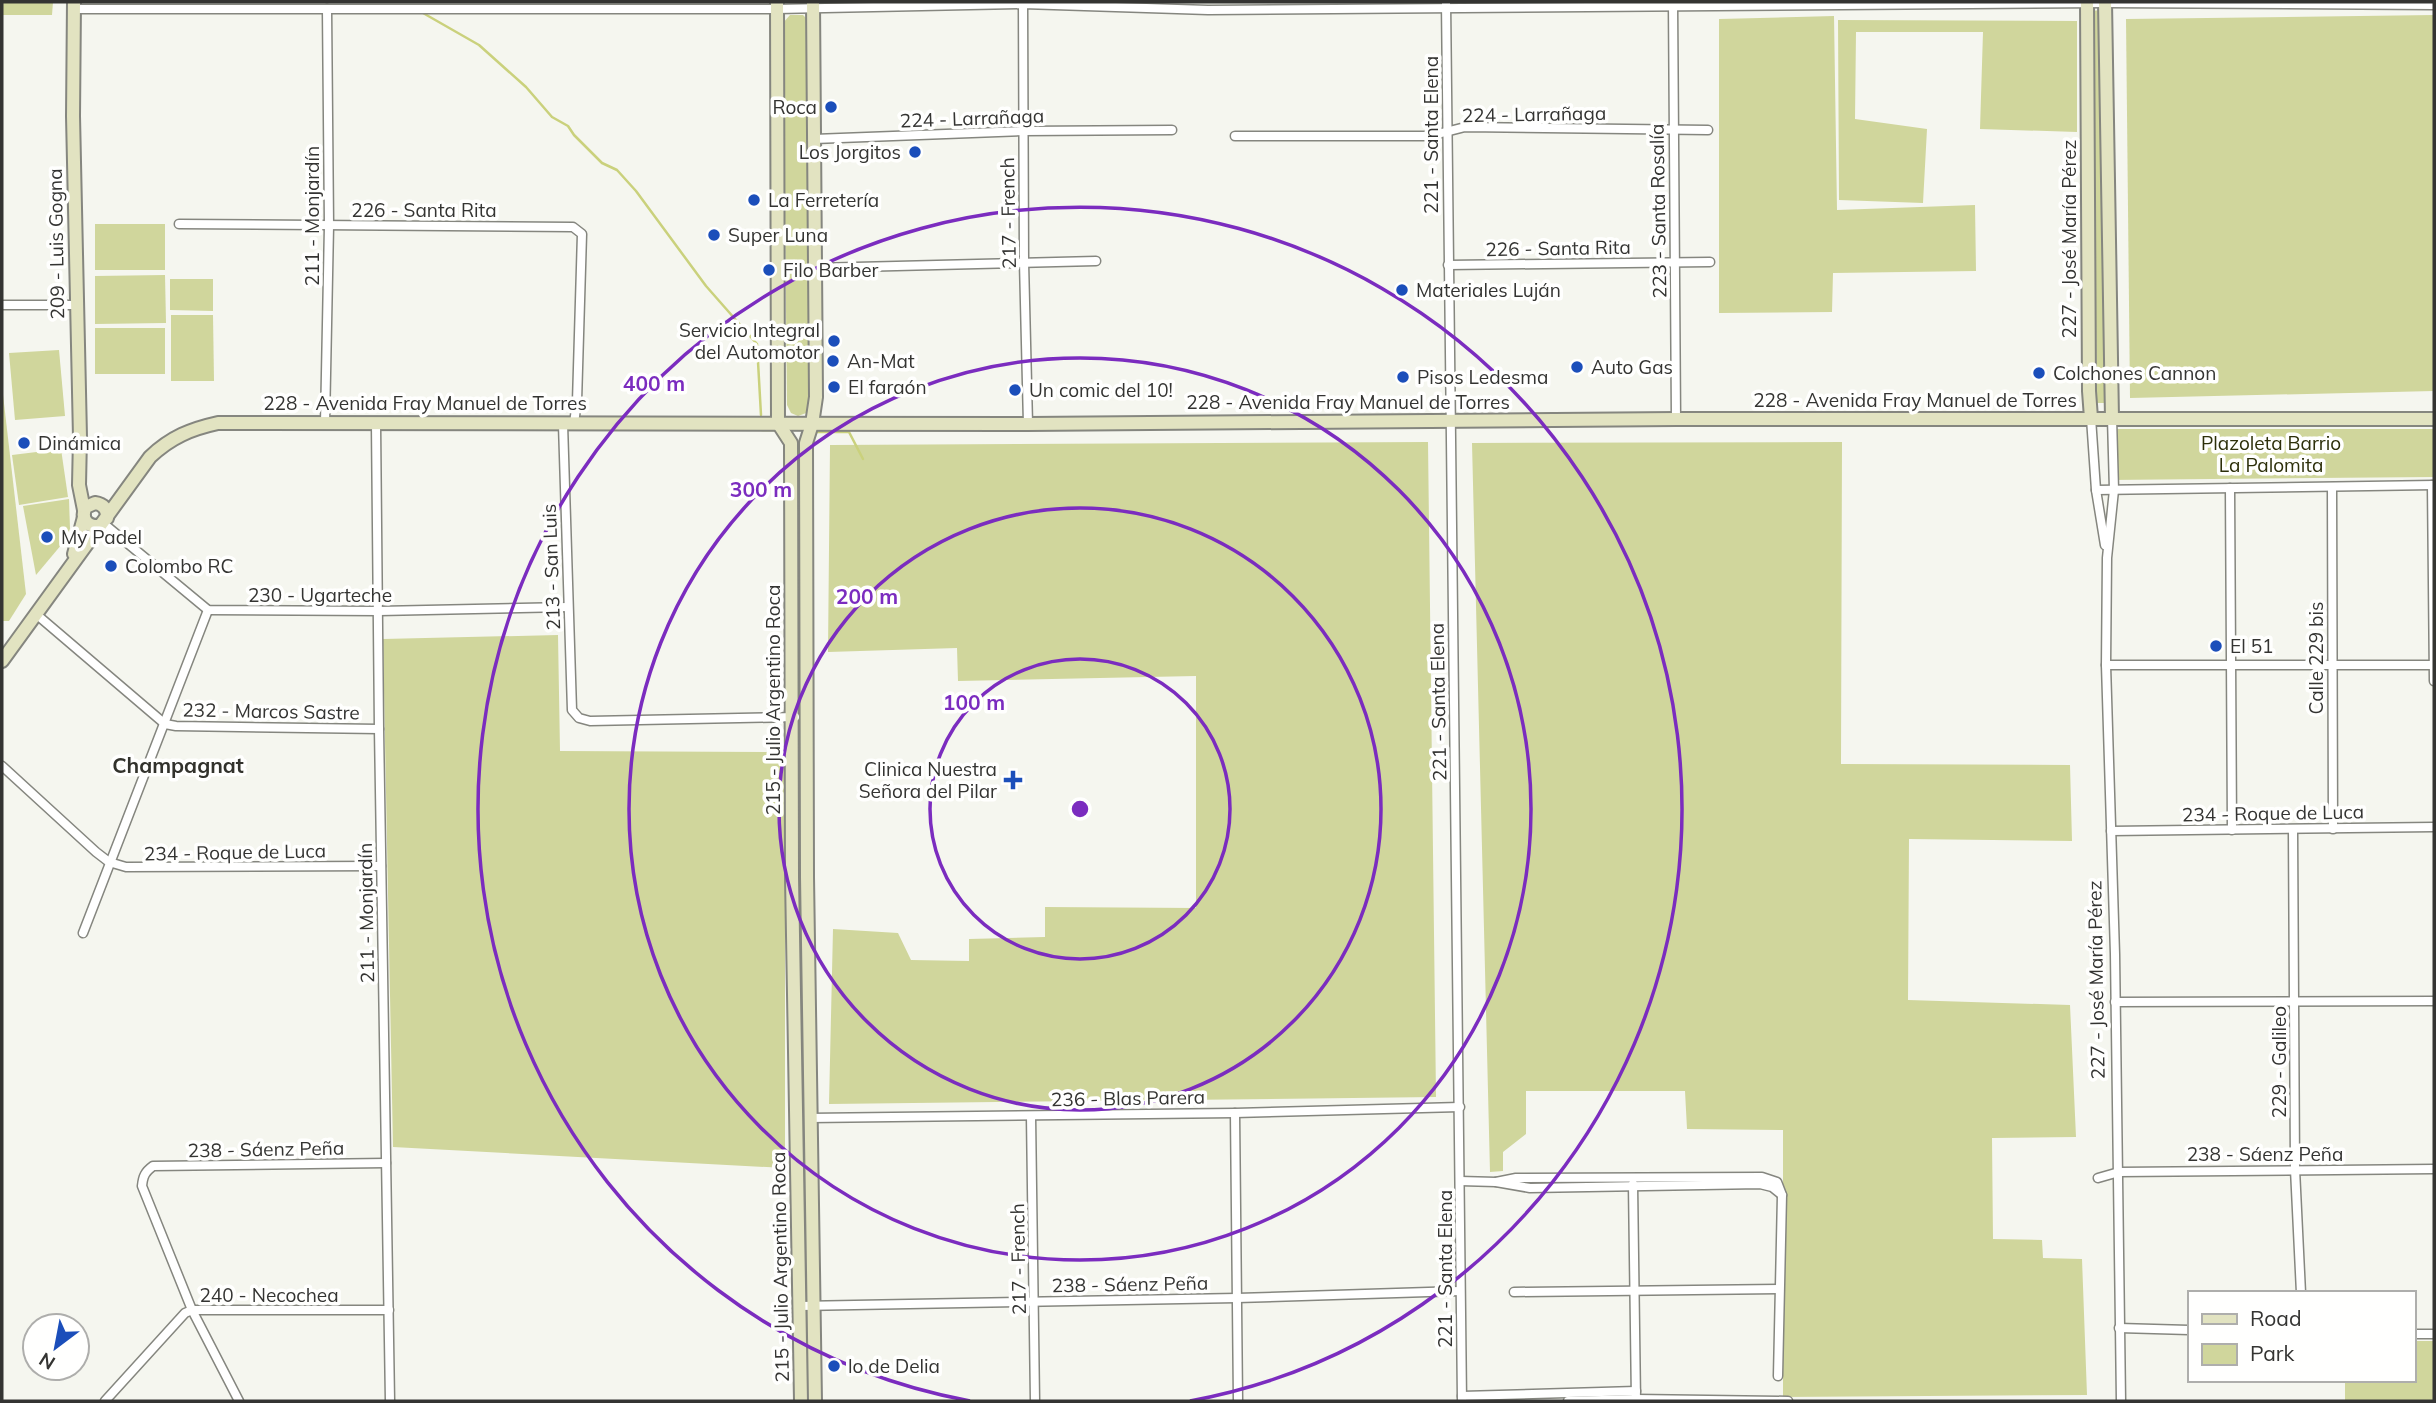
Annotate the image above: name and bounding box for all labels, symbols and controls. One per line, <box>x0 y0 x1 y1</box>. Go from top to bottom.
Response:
street label: 221 - Santa Elena <box>1419 56 1443 214</box>
place label: Roca <box>772 95 817 119</box>
marker: Roca <box>823 99 839 115</box>
street label: 224 - Larrañaga <box>1462 101 1606 127</box>
street label: 224 - Larrañaga <box>899 103 1045 133</box>
street label: 223 - Santa Rosalía <box>1644 123 1672 299</box>
street label: 227 - José María Pérez <box>2057 139 2081 338</box>
place label: Los Jorgitos <box>799 140 901 164</box>
marker: Los Jorgitos <box>907 144 923 160</box>
street label: 211 - Monjardín <box>300 146 324 286</box>
street label: 217 - French <box>995 157 1021 269</box>
street label: 209 - Luis Gogna <box>43 168 69 320</box>
place label: La Ferretería <box>768 188 879 212</box>
marker: La Ferretería <box>746 192 762 208</box>
street label: 226 - Santa Rita <box>351 198 497 222</box>
place label: Super Luna <box>728 223 828 247</box>
marker: Super Luna <box>706 227 722 243</box>
street label: 226 - Santa Rita <box>1485 235 1631 261</box>
place label: Filo Barber <box>783 258 878 282</box>
marker: Filo Barber <box>761 262 777 278</box>
place label: Materiales Luján <box>1416 278 1561 302</box>
marker: Materiales Luján <box>1394 282 1410 298</box>
place label: Servicio Integral del Automotor <box>679 318 820 364</box>
marker: Servicio Integral del Automotor <box>826 333 842 349</box>
place label: An-Mat <box>847 349 915 373</box>
marker: An-Mat <box>825 353 841 369</box>
place label: Auto Gas <box>1591 355 1673 379</box>
marker: Auto Gas <box>1569 359 1585 375</box>
place label: Colchones Cannon <box>2053 361 2216 385</box>
place label: Pisos Ledesma <box>1417 365 1548 389</box>
marker: Colchones Cannon <box>2031 365 2047 381</box>
marker: Pisos Ledesma <box>1395 369 1411 385</box>
text: 400 m <box>623 370 685 396</box>
place label: El faraón <box>848 375 927 399</box>
place label: Un comic del 10! <box>1029 378 1173 402</box>
marker: El faraón <box>826 379 842 395</box>
marker: Un comic del 10! <box>1007 382 1023 398</box>
street label: 228 - Avenida Fray Manuel de Torres <box>1753 388 2077 412</box>
street label: 228 - Avenida Fray Manuel de Torres <box>1186 390 1510 414</box>
street label: 228 - Avenida Fray Manuel de Torres <box>263 391 587 415</box>
place label: Dinámica <box>38 431 121 455</box>
park label: Plazoleta Barrio La Palomita <box>2201 431 2341 477</box>
marker: Dinámica <box>16 435 32 451</box>
text: 300 m <box>730 476 792 502</box>
street label: 213 - San Luis <box>537 503 565 631</box>
place label: My Padel <box>61 525 142 549</box>
marker: My Padel <box>39 529 55 545</box>
place label: Colombo RC <box>125 554 234 578</box>
marker: Colombo RC <box>103 558 119 574</box>
street label: 230 - Ugarteche <box>248 583 392 607</box>
text: 200 m <box>836 583 898 609</box>
street label: 215 - Julio Argentino Roca <box>761 585 785 815</box>
street label: Calle 229 bis <box>2304 602 2328 714</box>
street label: 221 - Santa Elena <box>1425 623 1451 781</box>
place label: El 51 <box>2230 634 2273 658</box>
marker: El 51 <box>2208 638 2224 654</box>
text: 100 m <box>943 689 1005 715</box>
street label: 232 - Marcos Sastre <box>182 697 360 725</box>
district label: Champagnat <box>112 752 244 778</box>
place label: Clinica Nuestra Señora del Pilar <box>859 757 997 803</box>
marker: Clinica Nuestra Señora del Pilar <box>1003 770 1023 790</box>
centre of rings <box>1068 797 1092 821</box>
street label: 234 - Roque de Luca <box>2182 799 2364 827</box>
street label: 234 - Roque de Luca <box>144 838 326 866</box>
street label: 211 - Monjardín <box>353 843 379 983</box>
street label: 227 - José María Pérez <box>2082 880 2110 1080</box>
street label: 229 - Galileo <box>2267 1006 2291 1118</box>
street label: 236 - Blas Parera <box>1051 1085 1205 1111</box>
street label: 238 - Sáenz Peña <box>188 1136 344 1162</box>
street label: 238 - Sáenz Peña <box>2187 1142 2343 1166</box>
street label: 215 - Julio Argentino Roca <box>766 1152 794 1382</box>
street label: 221 - Santa Elena <box>1433 1190 1457 1348</box>
street label: 217 - French <box>1005 1203 1031 1315</box>
street label: 238 - Sáenz Peña <box>1052 1271 1208 1297</box>
street label: 240 - Necochea <box>199 1283 339 1307</box>
legend <box>2188 1291 2415 1382</box>
text: Road <box>2250 1305 2301 1331</box>
north arrow <box>21 1312 91 1382</box>
text: Park <box>2250 1340 2294 1366</box>
text: N <box>35 1347 59 1375</box>
place label: lo de Delia <box>848 1354 940 1378</box>
marker: lo de Delia <box>826 1358 842 1374</box>

